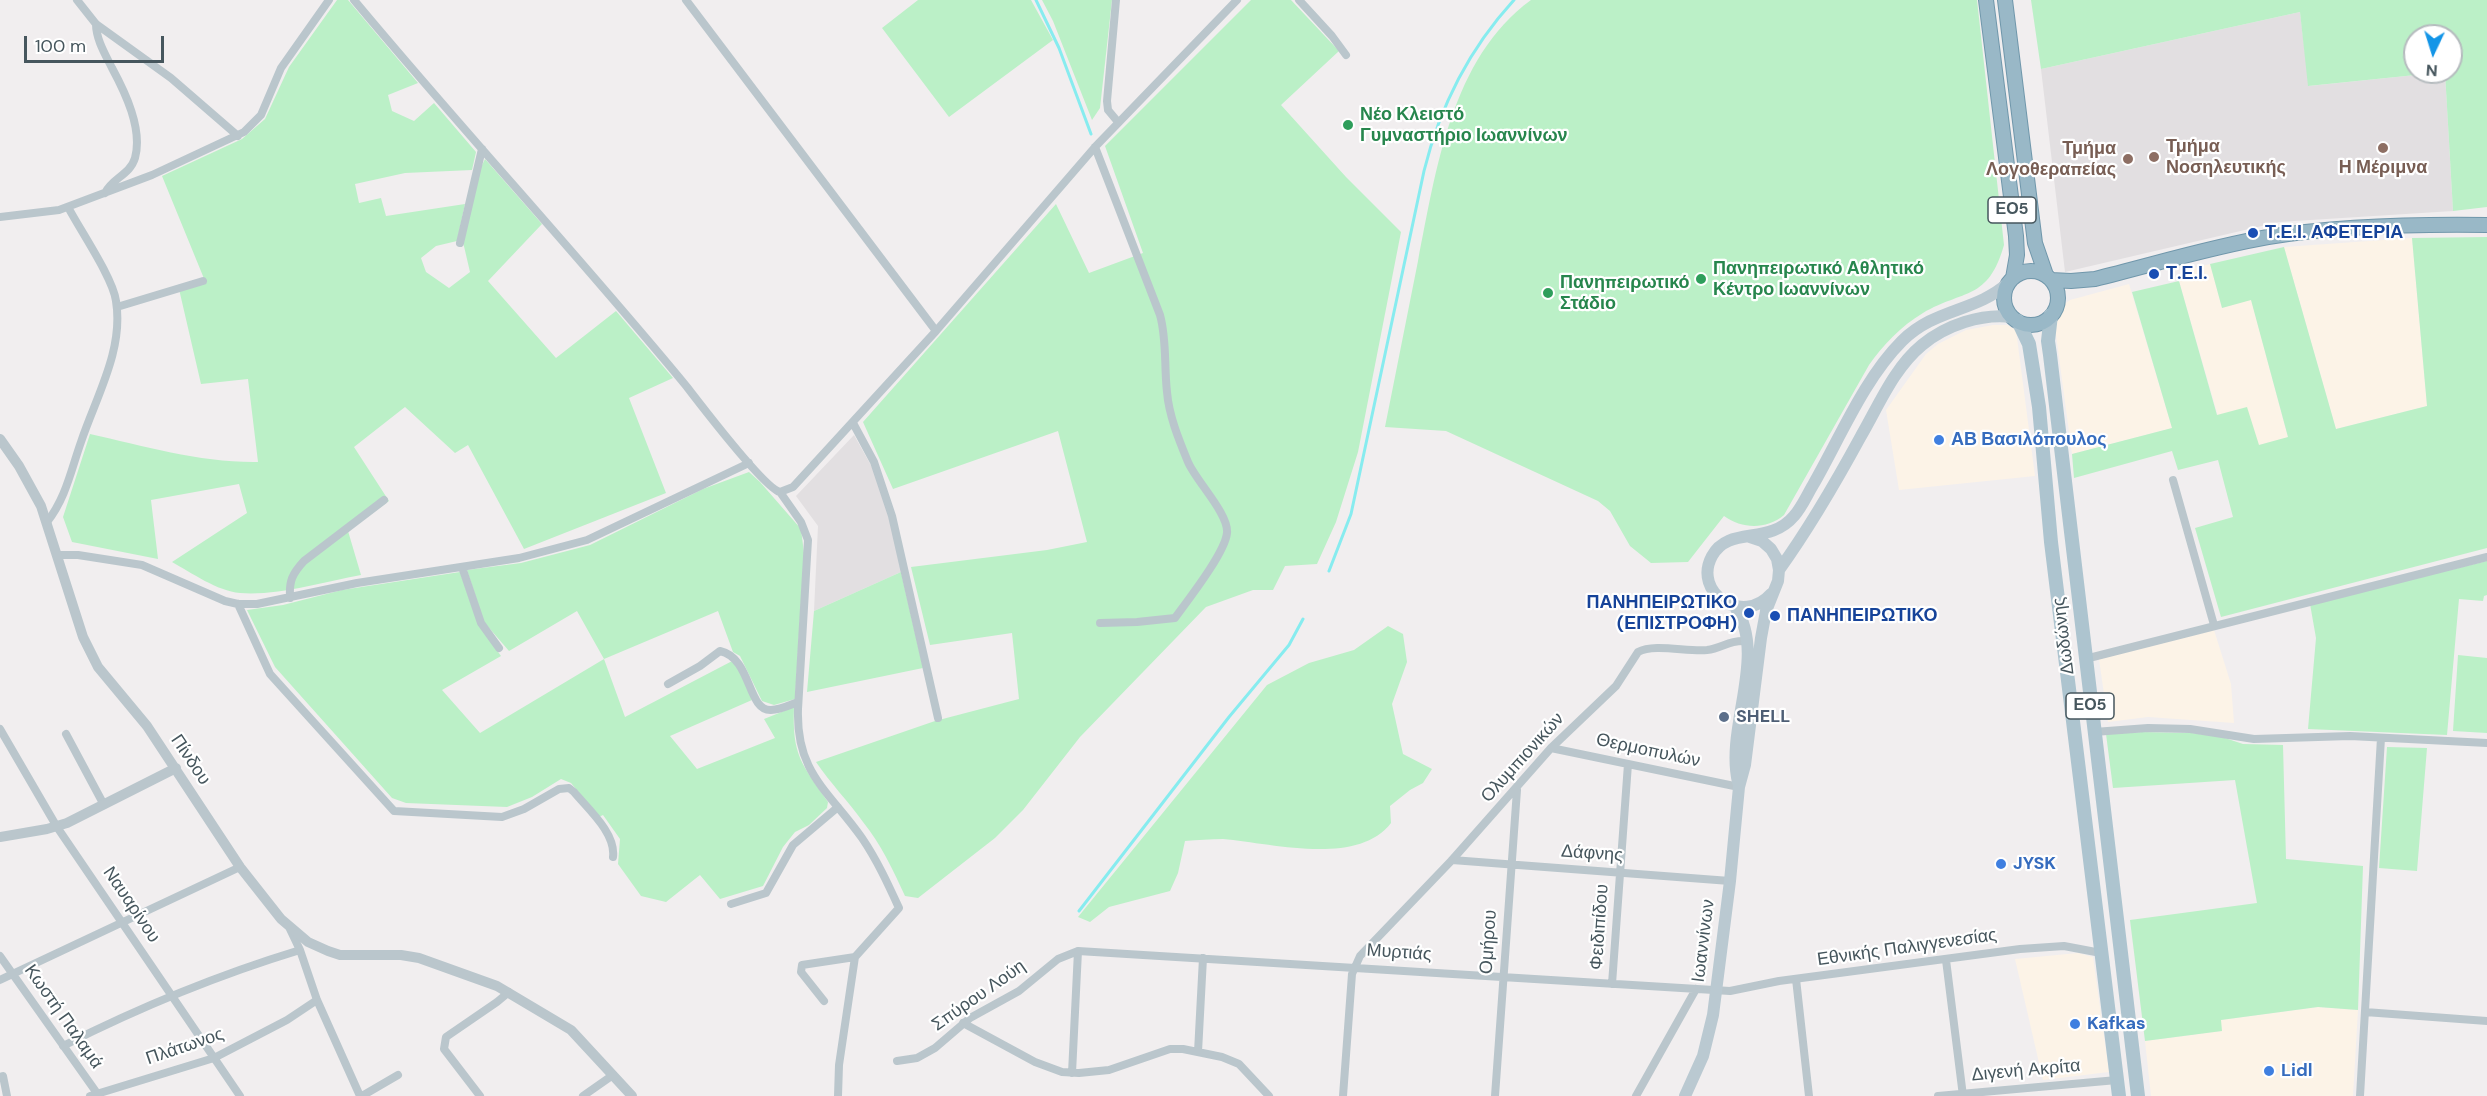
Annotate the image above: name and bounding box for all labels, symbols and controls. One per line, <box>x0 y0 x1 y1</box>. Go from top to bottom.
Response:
scale bar <box>27 24 166 62</box>
north arrow <box>2403 24 2463 84</box>
text: 100 m <box>35 34 86 58</box>
text: N <box>2425 60 2438 81</box>
place label: Νέο Κλειστό Γυμναστήριο Ιωαννίνων <box>1360 104 1568 146</box>
marker: Νέο Κλειστό Γυμναστήριο Ιωαννίνων <box>1341 118 1355 132</box>
place label: Τμήμα Νοσηλευτικής <box>2166 136 2286 178</box>
place label: Τμήμα Λογοθεραπείας <box>1986 138 2116 180</box>
marker: Η Μέριμνα <box>2376 141 2390 155</box>
marker: Τμήμα Νοσηλευτικής <box>2147 150 2161 164</box>
marker: Τμήμα Λογοθεραπείας <box>2121 152 2135 166</box>
place label: Η Μέριμνα <box>2339 157 2427 179</box>
road number: ΕΟ5 <box>1988 197 2036 223</box>
place label: Τ.Ε.Ι. ΑΦΕΤΕΡΙΑ <box>2265 222 2403 244</box>
marker: Τ.Ε.Ι. ΑΦΕΤΕΡΙΑ <box>2246 226 2260 240</box>
place label: Πανηπειρωτικό Αθλητικό Κέντρο Ιωαννίνων <box>1713 258 1924 300</box>
place label: Τ.Ε.Ι. <box>2166 263 2208 285</box>
marker: Τ.Ε.Ι. <box>2147 267 2161 281</box>
place label: Πανηπειρωτικό Στάδιο <box>1560 272 1690 314</box>
marker: Πανηπειρωτικό Αθλητικό Κέντρο Ιωαννίνων <box>1694 272 1708 286</box>
marker: Πανηπειρωτικό Στάδιο <box>1541 286 1555 300</box>
place label: ΑΒ Βασιλόπουλος <box>1951 429 2107 451</box>
marker: ΑΒ Βασιλόπουλος <box>1932 433 1946 447</box>
place label: ΠΑΝΗΠΕΙΡΩΤΙΚΟ (ΕΠΙΣΤΡΟΦΗ) <box>1586 592 1737 634</box>
street label: Δωδώνης <box>2049 596 2079 676</box>
place label: ΠΑΝΗΠΕΙΡΩΤΙΚΟ <box>1787 605 1938 627</box>
marker: ΠΑΝΗΠΕΙΡΩΤΙΚΟ (ΕΠΙΣΤΡΟΦΗ) <box>1742 606 1756 620</box>
marker: ΠΑΝΗΠΕΙΡΩΤΙΚΟ <box>1768 609 1782 623</box>
road number: ΕΟ5 <box>2066 693 2114 719</box>
place label: SHELL <box>1736 706 1790 728</box>
street label: Ολυμπιονικών <box>1477 709 1569 807</box>
marker: SHELL <box>1717 710 1731 724</box>
street label: Θερμοπυλών <box>1594 729 1702 773</box>
street label: Πίνδου <box>165 731 215 789</box>
street label: Δάφνης <box>1560 841 1624 867</box>
place label: JYSK <box>2013 853 2056 875</box>
marker: JYSK <box>1994 857 2008 871</box>
street label: Ναυαρίνου <box>98 863 164 947</box>
street label: Φειδιπίδου <box>1586 883 1614 971</box>
street label: Ιωαννίνων <box>1688 898 1720 984</box>
street label: Ομήρου <box>1476 909 1502 975</box>
street label: Εθνικής Παλιγγενεσίας <box>1816 925 1998 971</box>
street label: Μυρτιάς <box>1366 940 1432 966</box>
street label: Σπύρου Λούη <box>928 956 1030 1036</box>
street label: Κωστή Παλαμά <box>19 961 107 1073</box>
place label: Kafkas <box>2087 1013 2146 1035</box>
marker: Kafkas <box>2068 1017 2082 1031</box>
street label: Πλάτωνος <box>143 1024 227 1070</box>
street label: Διγενή Ακρίτα <box>1971 1055 2081 1087</box>
place label: Lidl <box>2281 1060 2313 1082</box>
marker: Lidl <box>2262 1064 2276 1078</box>

